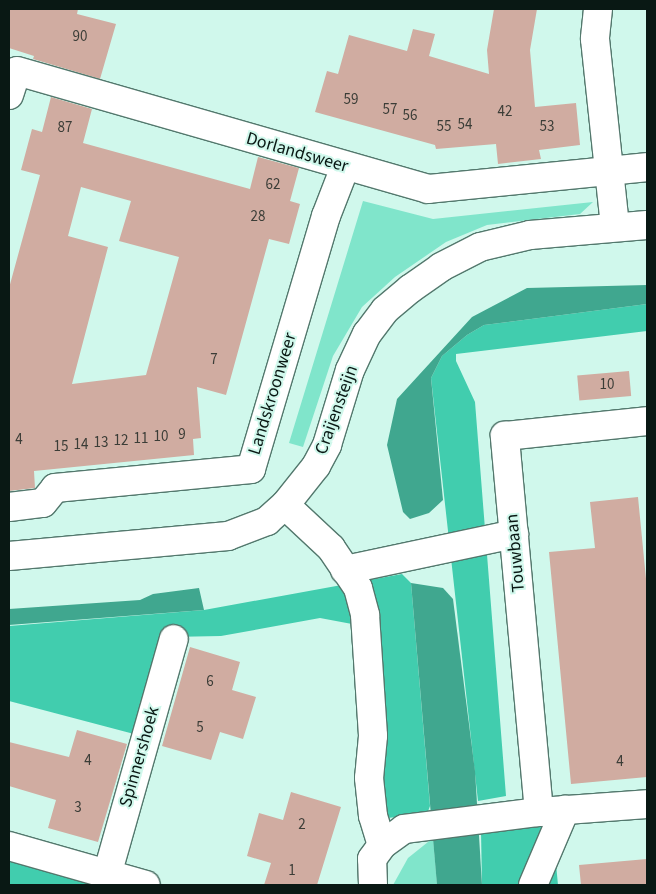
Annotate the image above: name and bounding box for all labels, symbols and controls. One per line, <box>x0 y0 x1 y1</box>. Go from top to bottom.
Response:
house number: 90 <box>73 28 87 46</box>
house number: 59 <box>344 91 358 109</box>
house number: 57 <box>383 101 397 119</box>
house number: 42 <box>498 103 512 121</box>
house number: 56 <box>403 107 417 125</box>
house number: 54 <box>458 116 472 134</box>
house number: 55 <box>437 118 451 136</box>
house number: 53 <box>540 118 554 136</box>
house number: 87 <box>58 119 72 137</box>
street label: Dorlandsweer <box>244 128 350 178</box>
house number: 62 <box>266 176 280 194</box>
house number: 28 <box>251 208 265 226</box>
street label: Landskroonweer <box>244 330 302 458</box>
house number: 7 <box>210 351 218 369</box>
street label: Craijensteijn <box>311 362 363 458</box>
house number: 10 <box>600 376 614 394</box>
house number: 9 <box>178 426 186 444</box>
house number: 10 <box>154 428 168 446</box>
house number: 11 <box>134 430 148 448</box>
house number: 4 <box>15 431 23 449</box>
house number: 12 <box>114 432 128 450</box>
house number: 13 <box>94 434 108 452</box>
house number: 14 <box>74 436 88 454</box>
house number: 15 <box>54 438 68 456</box>
street label: Touwbaan <box>502 513 530 593</box>
house number: 6 <box>206 673 214 691</box>
street label: Spinnershoek <box>115 704 165 810</box>
house number: 5 <box>196 719 204 737</box>
house number: 4 <box>84 752 92 770</box>
house number: 4 <box>616 753 624 771</box>
house number: 3 <box>74 799 82 817</box>
house number: 2 <box>298 816 306 834</box>
house number: 1 <box>288 862 296 880</box>

